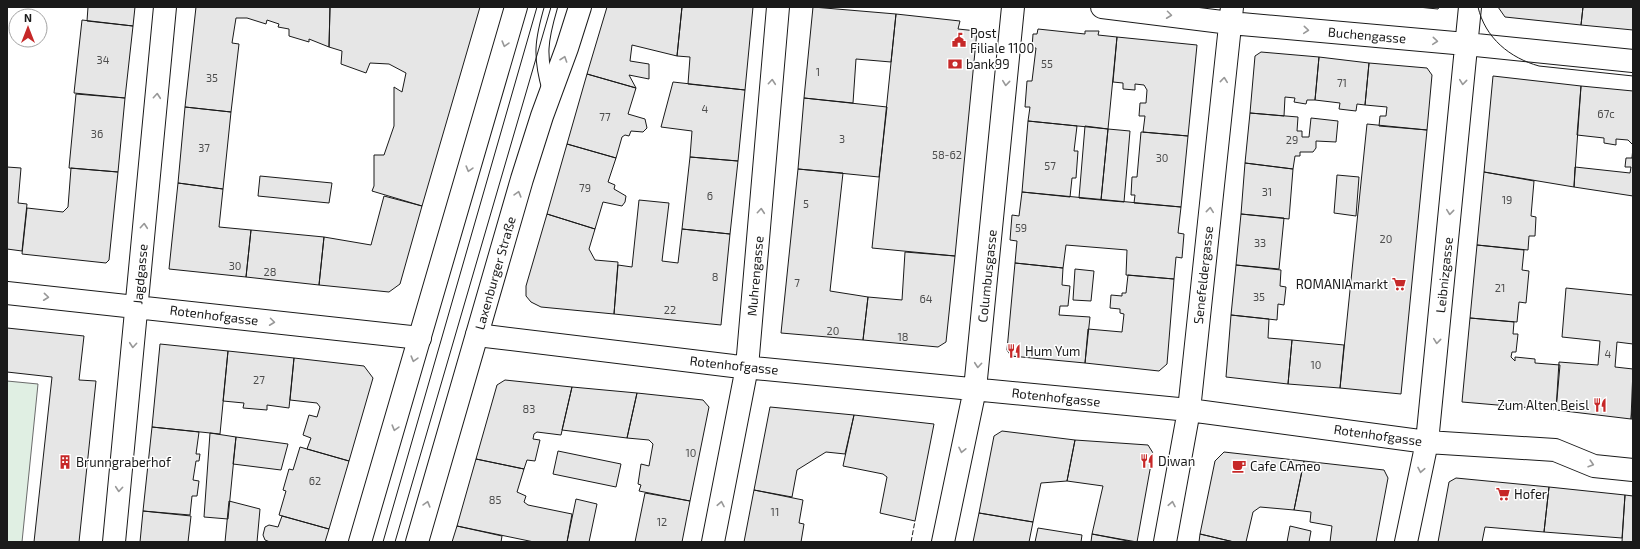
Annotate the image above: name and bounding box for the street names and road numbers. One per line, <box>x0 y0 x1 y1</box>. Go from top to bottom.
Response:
street label: Buchengasse <box>1327 24 1407 46</box>
street label: Laxenburger Straße <box>471 214 519 332</box>
street label: Senefeldergasse <box>1190 225 1216 325</box>
street label: Columbusgasse <box>974 229 1000 323</box>
street label: Muhrengasse <box>744 235 766 317</box>
street label: Leibnizgasse <box>1432 236 1456 314</box>
street label: Jagdgasse <box>129 243 151 305</box>
street label: Rotenhofgasse <box>169 302 259 328</box>
street label: Rotenhofgasse <box>689 352 779 378</box>
street label: Rotenhofgasse <box>1011 384 1101 410</box>
street label: Rotenhofgasse <box>1333 421 1423 449</box>

